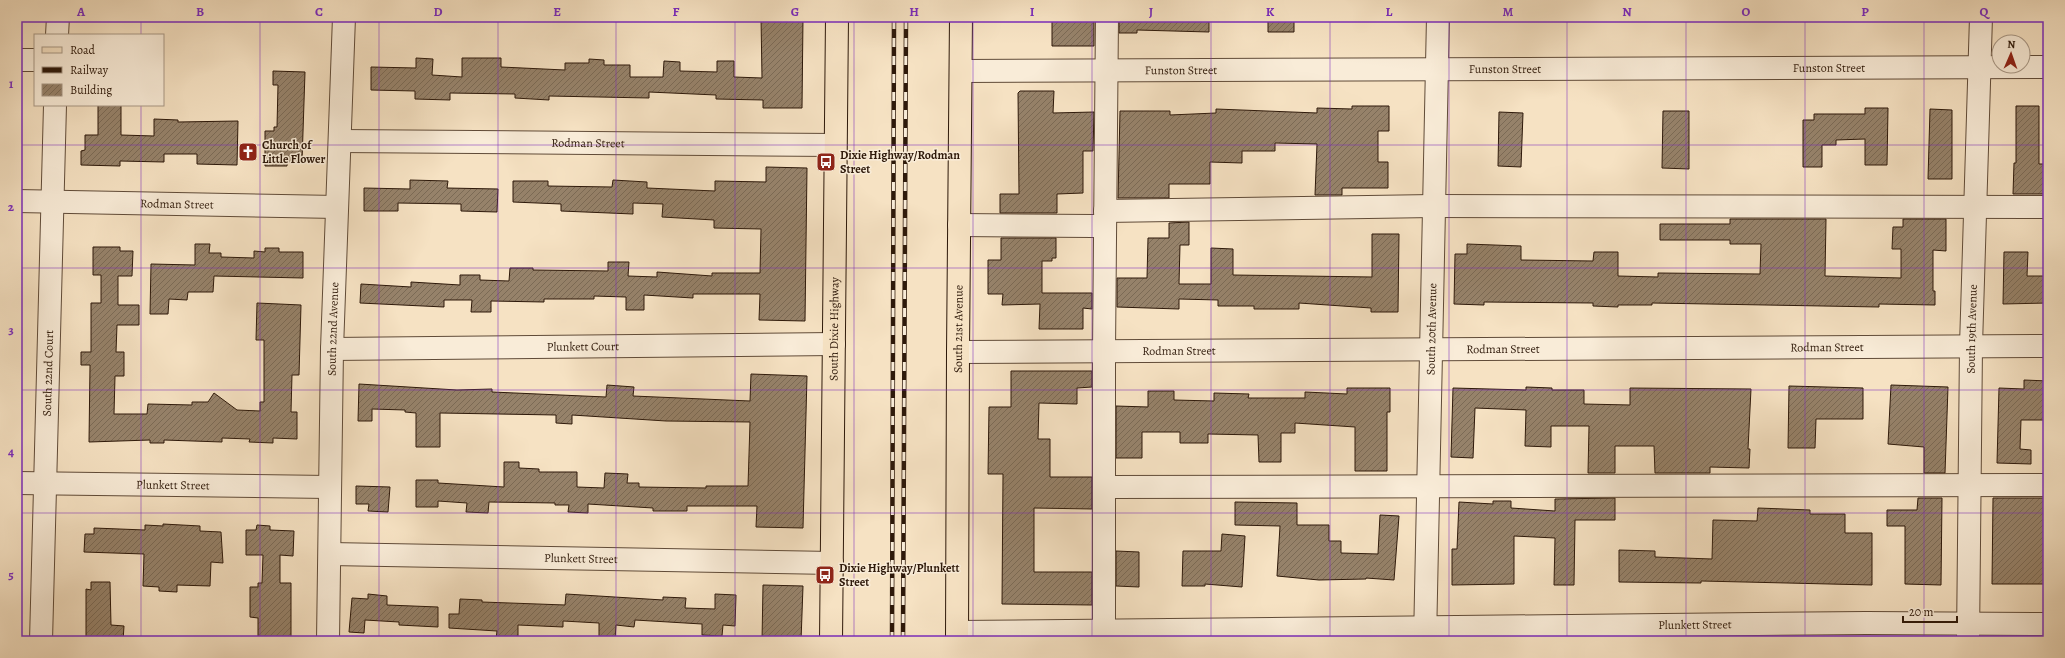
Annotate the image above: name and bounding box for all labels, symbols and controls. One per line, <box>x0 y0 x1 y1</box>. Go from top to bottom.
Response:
text: A <box>76 3 86 20</box>
text: B <box>196 3 204 20</box>
text: C <box>315 3 323 20</box>
text: D <box>433 3 443 20</box>
text: E <box>553 3 561 20</box>
text: F <box>673 3 680 20</box>
text: G <box>791 3 799 20</box>
text: H <box>909 3 919 20</box>
text: I <box>1030 3 1035 20</box>
text: J <box>1149 3 1153 20</box>
text: K <box>1266 3 1275 20</box>
text: L <box>1386 3 1393 20</box>
text: M <box>1503 3 1514 20</box>
text: N <box>1622 3 1632 20</box>
text: O <box>1742 3 1751 20</box>
text: P <box>1861 3 1869 20</box>
text: Q <box>1980 3 1991 20</box>
legend <box>34 34 164 106</box>
north arrow <box>1991 34 2031 74</box>
text: N <box>2007 37 2016 52</box>
text: Road <box>70 42 96 58</box>
street label: Funston Street <box>1793 60 1865 76</box>
street label: Funston Street <box>1469 61 1541 77</box>
text: Railway <box>70 62 109 78</box>
street label: Funston Street <box>1145 62 1217 78</box>
text: 1 <box>9 75 14 92</box>
text: Building <box>70 82 112 98</box>
street label: Rodman Street <box>551 135 625 151</box>
place label: Church of Little Flower <box>262 137 326 167</box>
church icon: Church of Little Flower <box>237 141 259 163</box>
place label: Dixie Highway/Rodman Street <box>840 147 960 177</box>
bus stop icon: Dixie Highway/Rodman Street <box>815 151 837 173</box>
street label: Rodman Street <box>140 195 214 213</box>
text: 2 <box>8 198 15 215</box>
street label: South Dixie Highway <box>826 276 843 381</box>
street label: South 22nd Avenue <box>324 282 342 376</box>
street label: South 20th Avenue <box>1423 283 1440 375</box>
street label: South 19th Avenue <box>1963 284 1981 374</box>
street label: South 21st Avenue <box>950 285 967 373</box>
text: 3 <box>8 321 14 338</box>
street label: South 22nd Court <box>39 330 57 417</box>
street label: Plunkett Court <box>547 338 619 355</box>
street label: Rodman Street <box>1790 339 1864 355</box>
street label: Rodman Street <box>1466 341 1540 357</box>
street label: Rodman Street <box>1142 343 1216 359</box>
text: 4 <box>8 443 14 460</box>
street label: Plunkett Street <box>136 477 210 493</box>
street label: Plunkett Street <box>544 550 618 567</box>
place label: Dixie Highway/Plunkett Street <box>839 560 959 590</box>
bus stop icon: Dixie Highway/Plunkett Street <box>814 564 836 586</box>
text: 5 <box>8 566 14 583</box>
scale bar <box>1903 598 1957 624</box>
text: 20 m <box>1909 604 1933 620</box>
street label: Plunkett Street <box>1658 616 1732 633</box>

